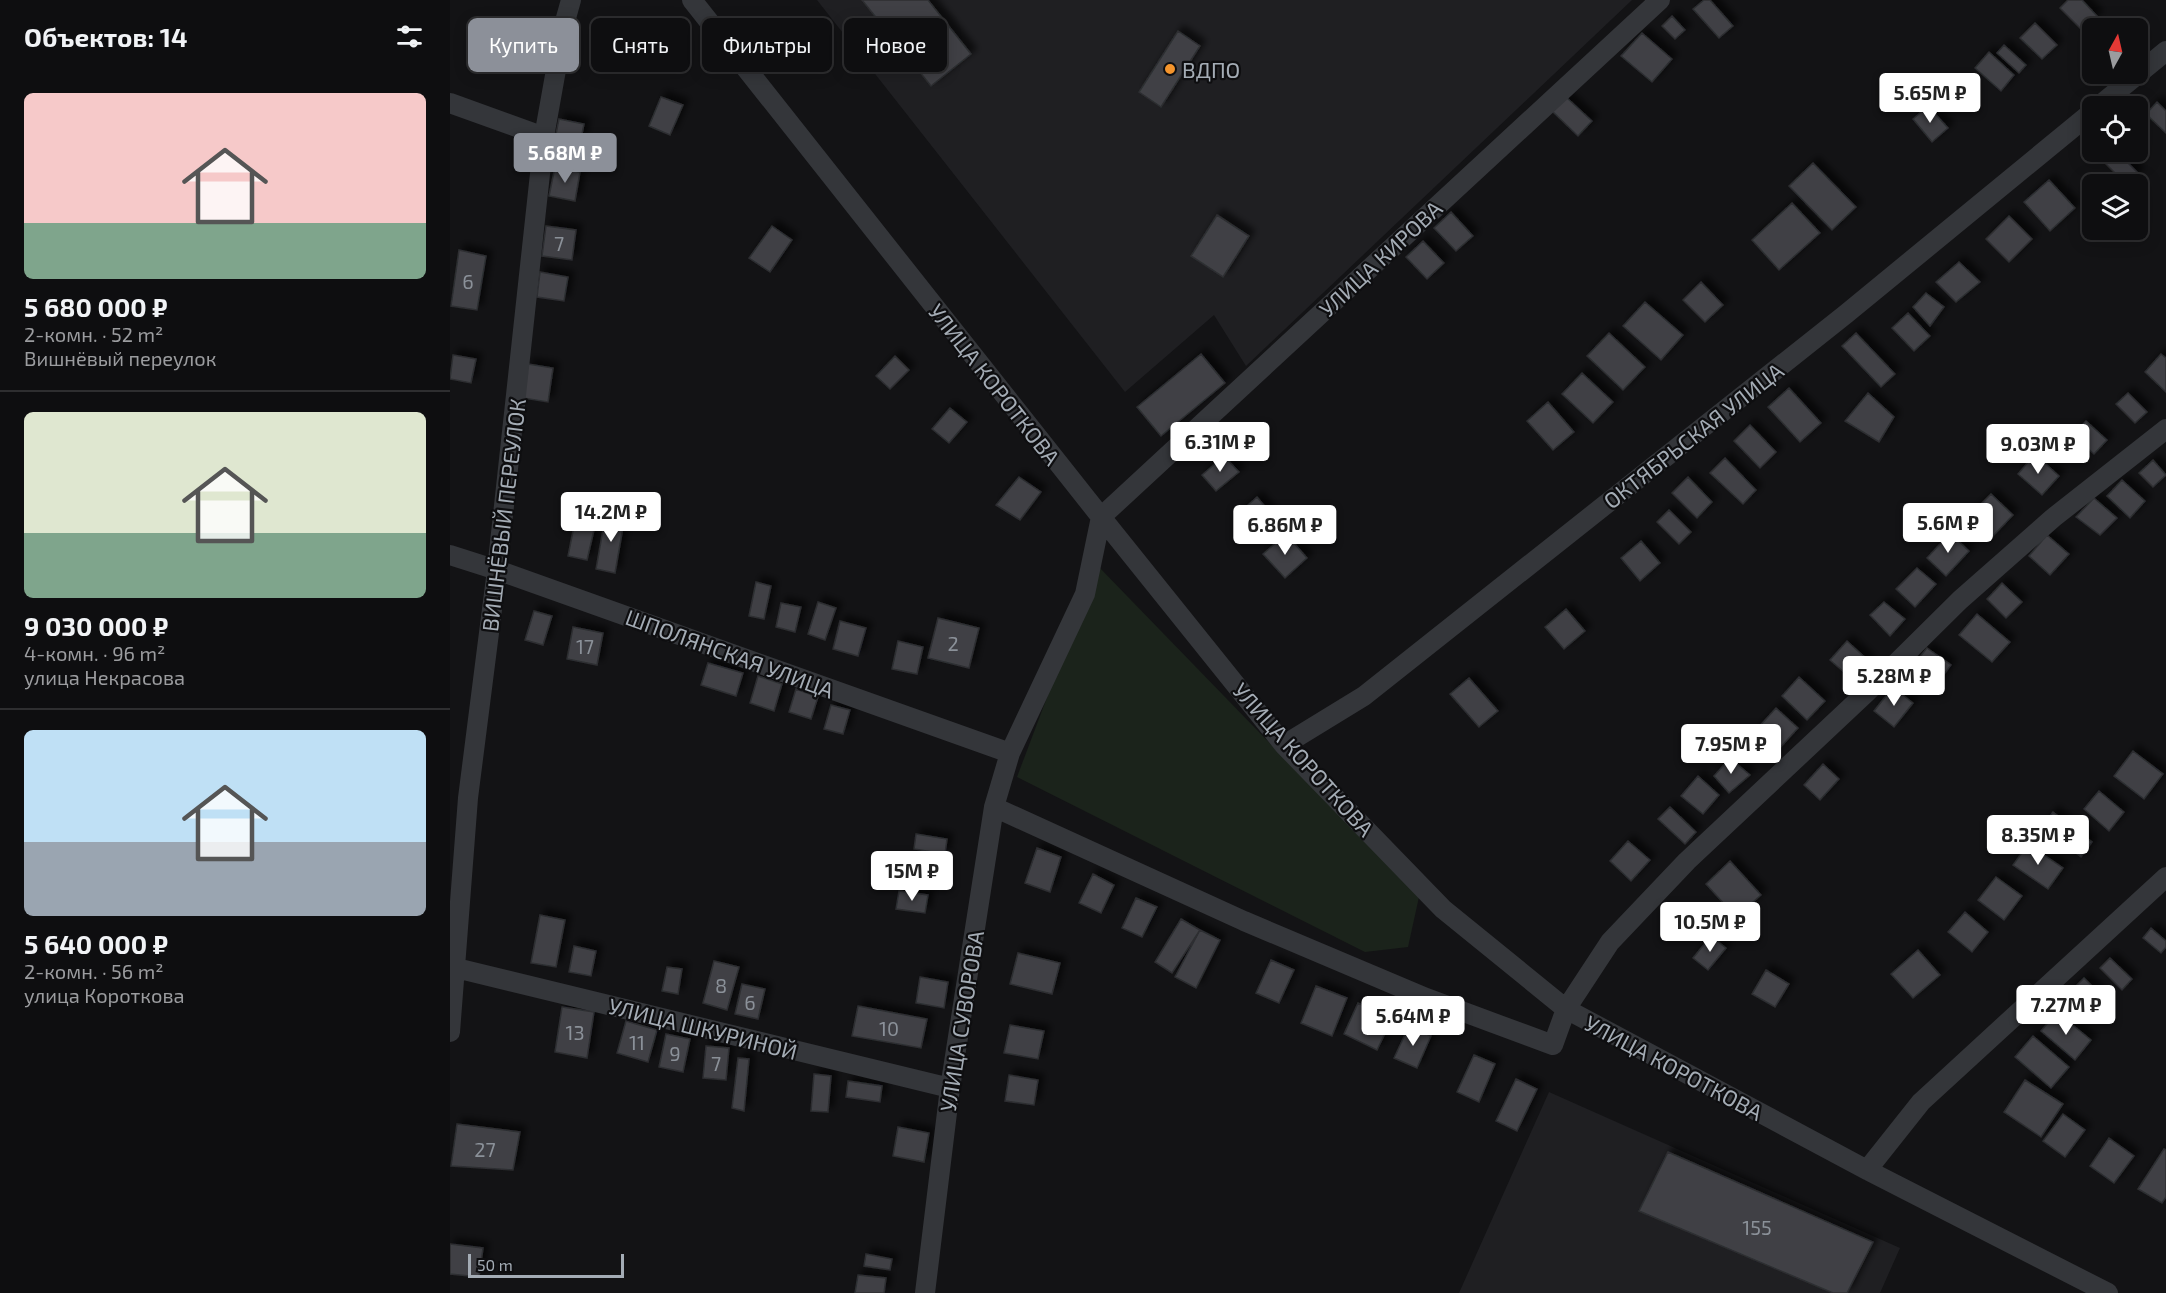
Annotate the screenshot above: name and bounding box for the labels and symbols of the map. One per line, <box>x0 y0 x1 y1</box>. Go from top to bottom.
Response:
north arrow <box>2082 18 2148 84</box>
place label: ВДПО <box>1182 56 1240 82</box>
marker: ВДПО <box>1163 62 1177 76</box>
pin: 5.65M ₽ <box>1875 73 1985 124</box>
pin: 5.68M ₽ <box>510 133 620 184</box>
street label: УЛИЦА КИРОВА <box>1313 194 1447 321</box>
house number: 7 <box>554 231 564 255</box>
house number: 6 <box>462 269 474 293</box>
street label: УЛИЦА КОРОТКОВА <box>924 298 1066 470</box>
street label: ОКТЯБРЬСКАЯ УЛИЦА <box>1598 357 1788 513</box>
street label: ВИШНЁВЫЙ ПЕРЕУЛОК <box>476 397 530 633</box>
pin: 6.31M ₽ <box>1165 422 1275 473</box>
pin: 9.03M ₽ <box>1983 424 2093 475</box>
pin: 14.2M ₽ <box>556 492 666 543</box>
pin: 5.6M ₽ <box>1899 503 1997 554</box>
pin: 6.86M ₽ <box>1230 505 1340 556</box>
street label: ШПОЛЯНСКАЯ УЛИЦА <box>622 603 838 703</box>
house number: 2 <box>947 631 959 655</box>
house number: 17 <box>576 634 594 658</box>
pin: 5.28M ₽ <box>1839 656 1949 707</box>
street label: УЛИЦА КОРОТКОВА <box>1228 677 1380 841</box>
pin: 7.95M ₽ <box>1676 724 1786 775</box>
pin: 8.35M ₽ <box>1983 815 2093 866</box>
pin: 15M ₽ <box>870 851 954 902</box>
pin: 10.5M ₽ <box>1655 902 1765 953</box>
street label: УЛИЦА СУВОРОВА <box>934 928 988 1113</box>
house number: 8 <box>715 973 727 997</box>
pin: 7.27M ₽ <box>2011 985 2121 1036</box>
house number: 6 <box>744 990 756 1014</box>
street label: УЛИЦА ШКУРИНОЙ <box>606 992 800 1064</box>
pin: 5.64M ₽ <box>1358 996 1468 1047</box>
street label: УЛИЦА КОРОТКОВА <box>1581 1009 1768 1125</box>
house number: 10 <box>879 1016 899 1040</box>
house number: 13 <box>565 1020 585 1044</box>
house number: 11 <box>629 1030 645 1054</box>
house number: 9 <box>669 1041 681 1065</box>
house number: 7 <box>711 1051 721 1075</box>
house number: 27 <box>474 1137 496 1161</box>
house number: 155 <box>1742 1215 1772 1239</box>
scale bar <box>468 1251 624 1278</box>

